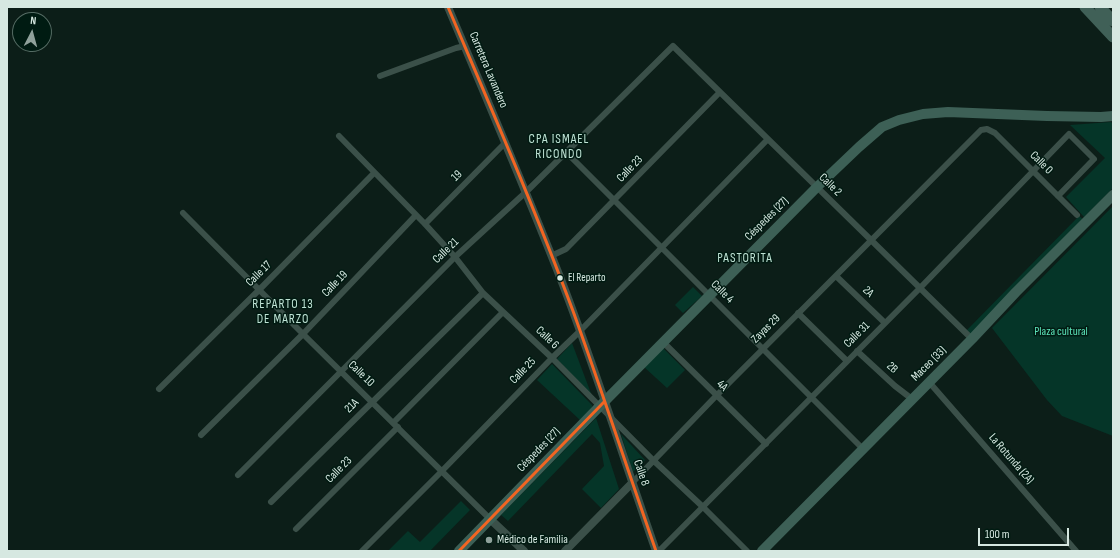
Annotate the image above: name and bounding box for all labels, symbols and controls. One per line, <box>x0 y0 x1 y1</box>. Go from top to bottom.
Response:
north arrow <box>12 12 52 52</box>
text: N <box>30 14 37 27</box>
street label: Carretera Lavandero <box>466 30 510 110</box>
district label: CPA ISMAEL RICONDO <box>529 132 589 163</box>
street label: Calle 0 <box>1026 148 1056 178</box>
street label: Calle 23 <box>614 153 646 185</box>
street label: 19 <box>449 168 465 184</box>
street label: Calle 2 <box>816 171 844 199</box>
street label: Céspedes (27) <box>742 194 792 244</box>
street label: Calle 21 <box>430 235 462 267</box>
district label: PASTORITA <box>717 251 773 267</box>
street label: Calle 17 <box>243 258 275 290</box>
street label: Calle 19 <box>319 268 351 300</box>
place label: El Reparto <box>568 271 606 285</box>
marker: El Reparto <box>555 273 565 283</box>
street label: Calle 4 <box>708 278 736 306</box>
street label: 2A <box>859 283 877 301</box>
district label: REPARTO 13 DE MARZO <box>252 297 314 328</box>
street label: Zayas 29 <box>749 312 783 346</box>
street label: Calle 31 <box>841 319 873 351</box>
street label: Calle 6 <box>532 324 562 352</box>
park label: Plaza cultural <box>1034 325 1088 339</box>
street label: Maceo (33) <box>909 344 949 384</box>
street label: Calle 25 <box>507 355 539 387</box>
street label: Calle 10 <box>345 358 377 390</box>
street label: 2B <box>883 359 901 377</box>
street label: 4A <box>713 377 731 395</box>
street label: 21A <box>342 396 362 416</box>
street label: Céspedes (27) <box>514 425 564 475</box>
street label: La Rotunda (2A) <box>985 431 1037 487</box>
street label: Calle 23 <box>323 454 355 486</box>
street label: Calle 8 <box>630 458 652 488</box>
scale bar <box>980 520 1071 546</box>
text: 100 m <box>985 527 1010 542</box>
place label: Médico de Familia <box>497 533 568 547</box>
marker: Médico de Familia <box>484 535 494 545</box>

